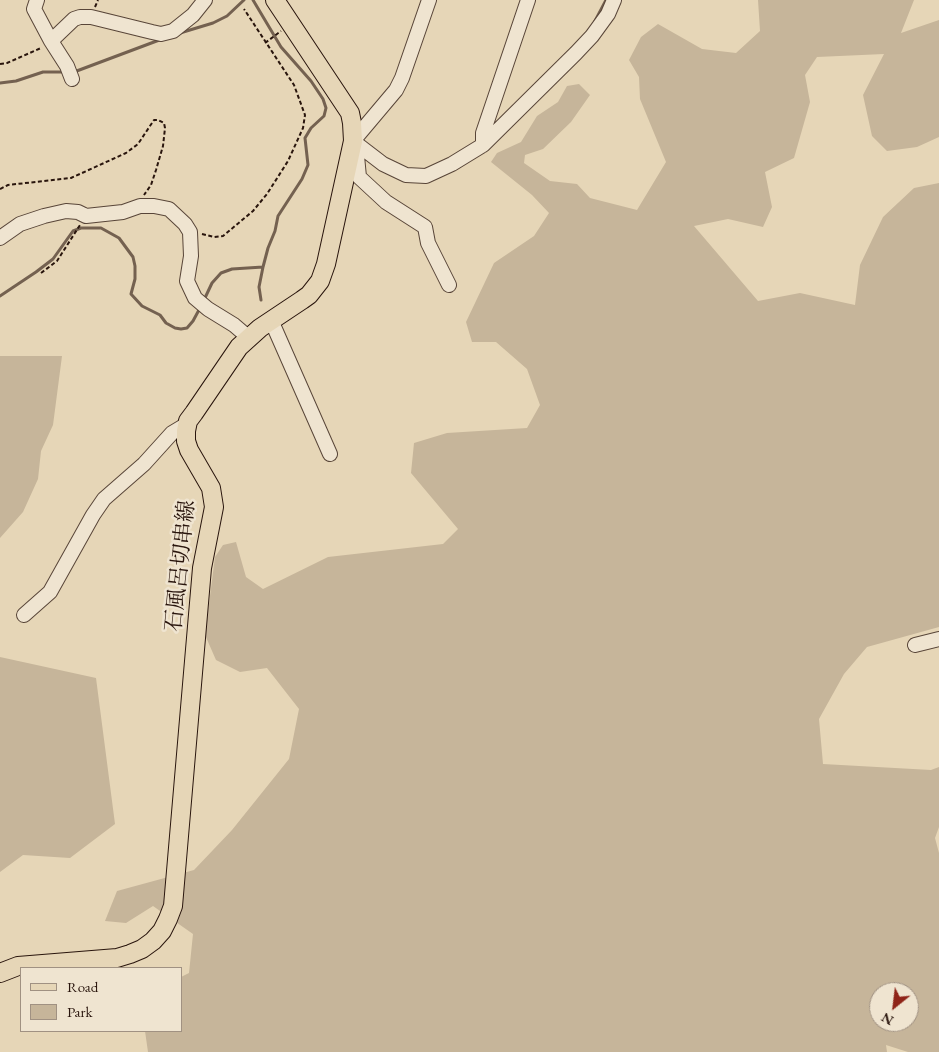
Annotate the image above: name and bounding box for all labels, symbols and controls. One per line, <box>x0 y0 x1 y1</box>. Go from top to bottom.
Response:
street label: 石風呂切串線 <box>161 499 201 633</box>
legend <box>20 967 182 1032</box>
text: Road <box>67 977 98 996</box>
north arrow <box>869 982 919 1032</box>
text: Park <box>67 1002 93 1021</box>
text: N <box>878 1009 897 1030</box>

